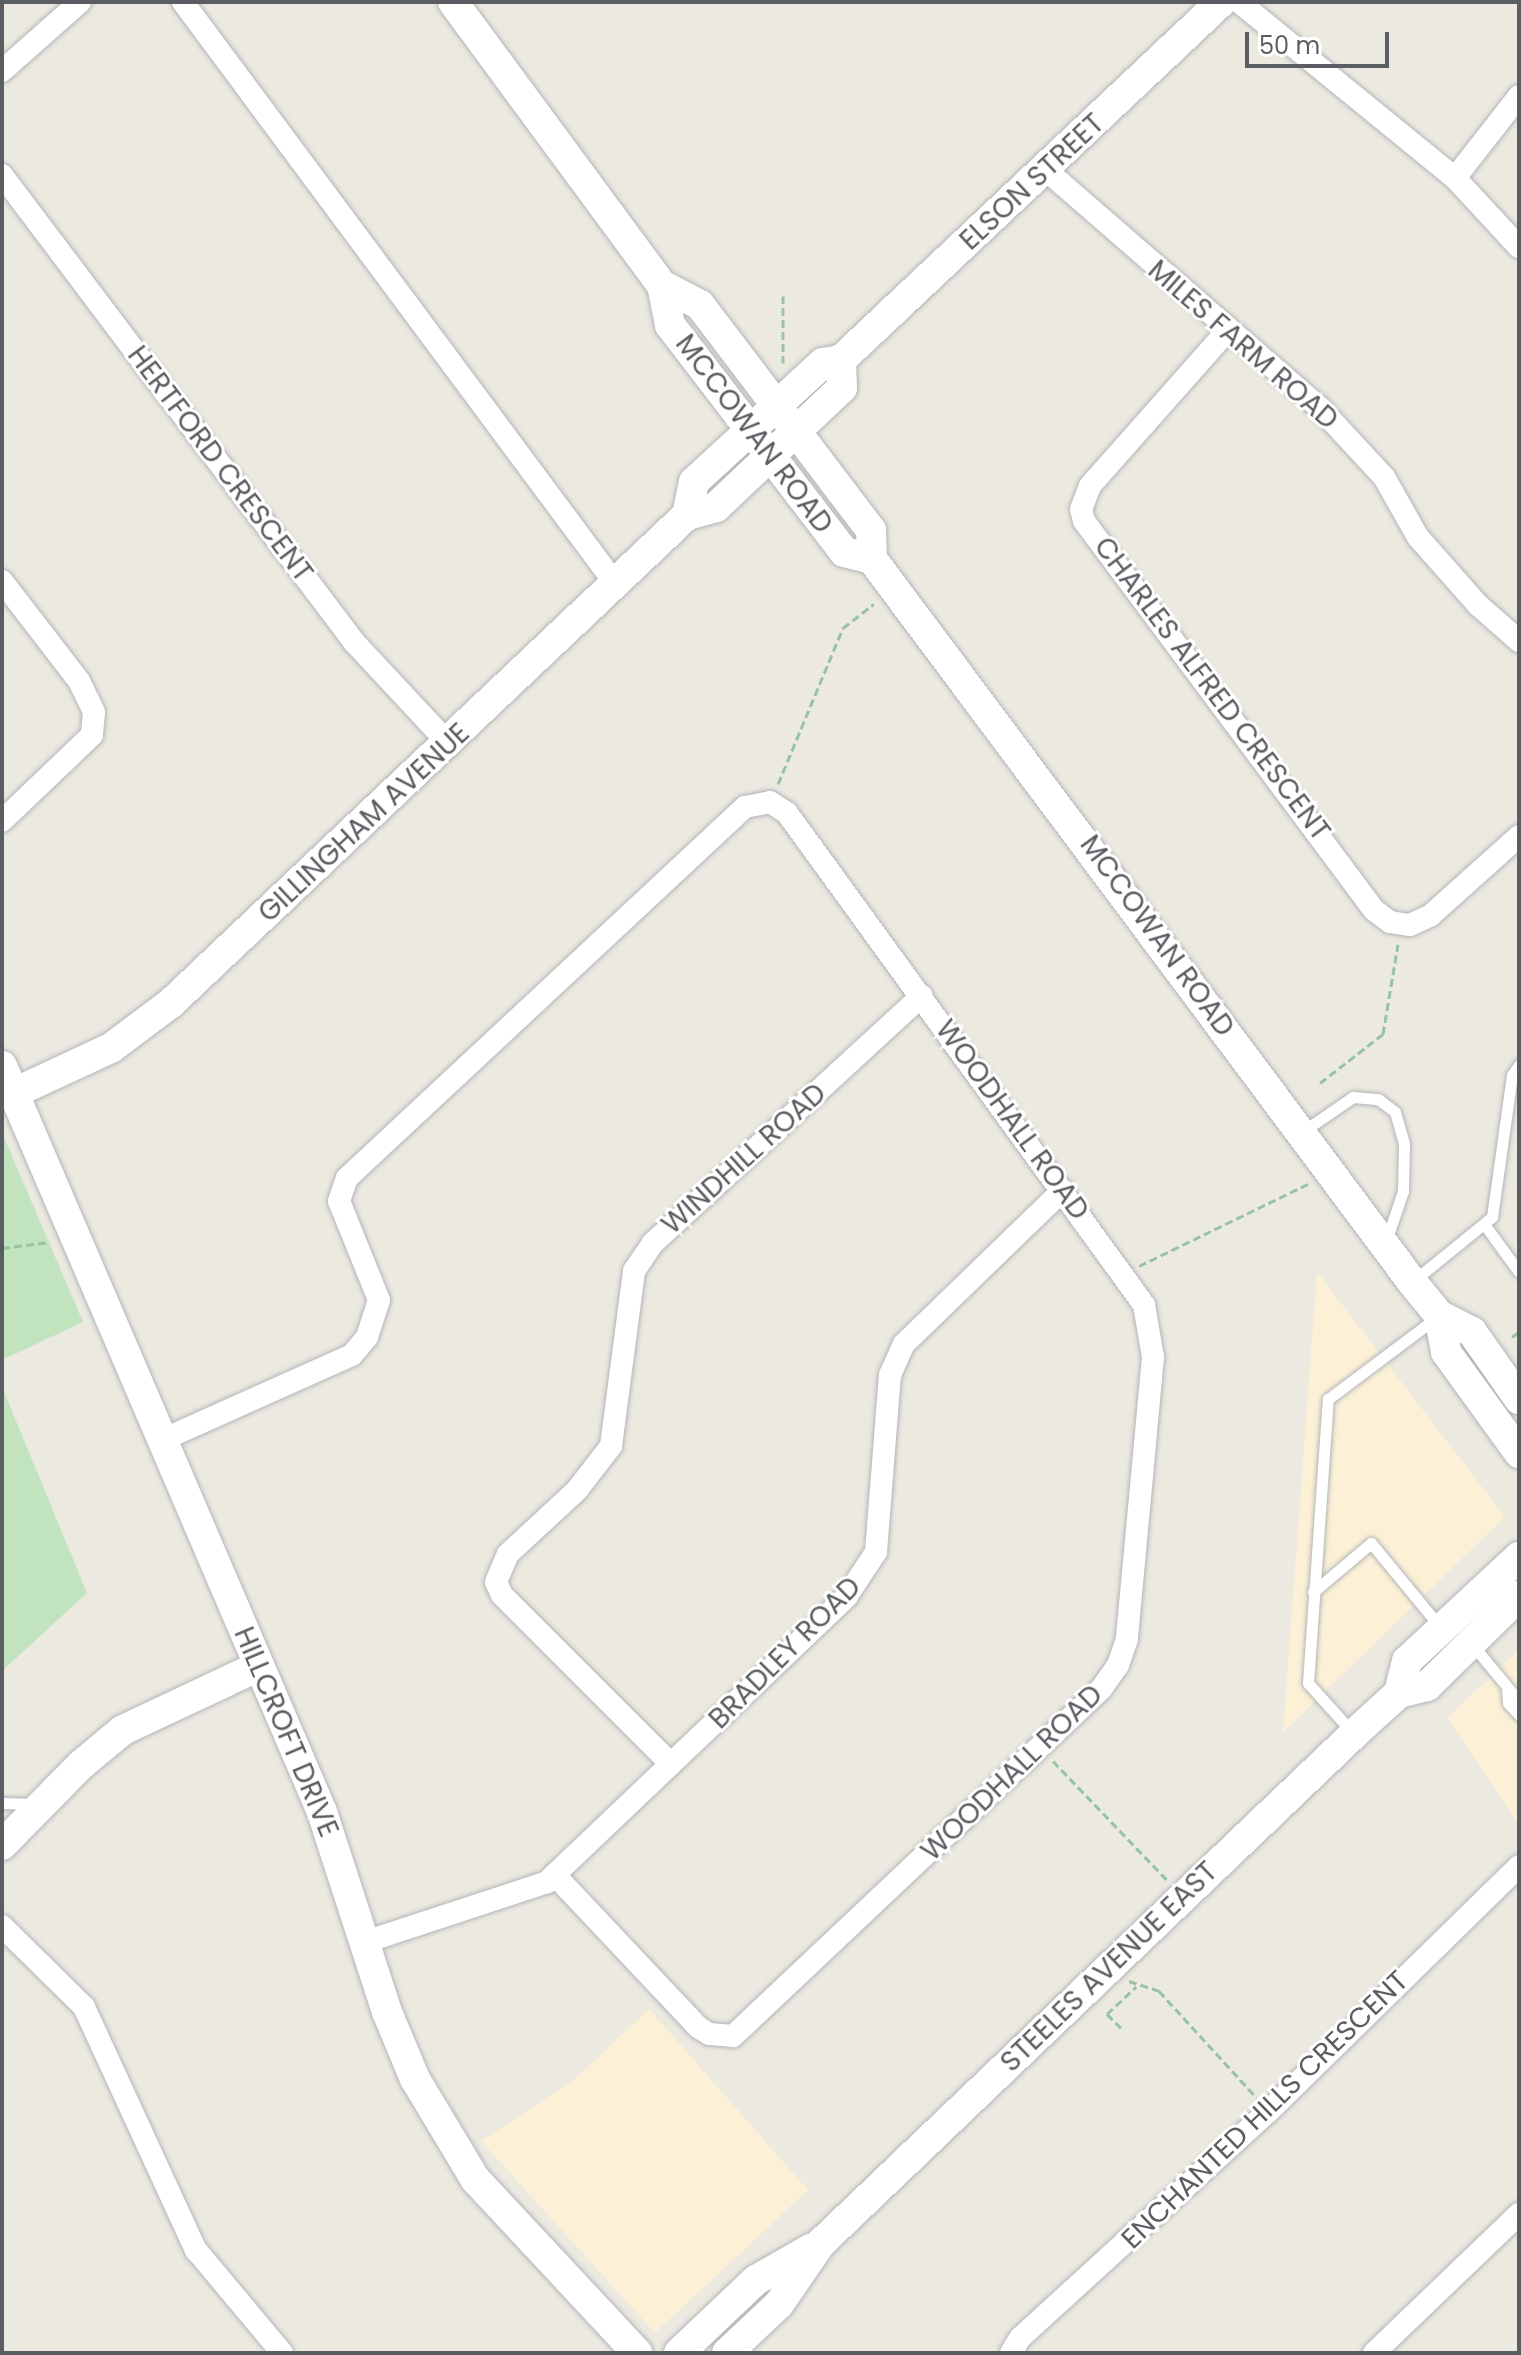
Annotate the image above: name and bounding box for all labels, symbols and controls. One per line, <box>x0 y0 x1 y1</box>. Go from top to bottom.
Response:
scale bar <box>1249 16 1393 66</box>
text: 50 m <box>1259 29 1320 62</box>
street label: ELSON STREET <box>953 107 1111 257</box>
street label: MILES FARM ROAD <box>1141 253 1345 437</box>
street label: MCCOWAN ROAD <box>668 328 840 540</box>
street label: HERTFORD CRESCENT <box>120 339 320 589</box>
street label: CHARLES ALFRED CRESCENT <box>1087 531 1337 847</box>
street label: GILLINGHAM AVENUE <box>252 717 476 929</box>
street label: MCCOWAN ROAD <box>1073 829 1241 1043</box>
street label: WOODHALL ROAD <box>928 1014 1096 1226</box>
street label: WINDHILL ROAD <box>655 1076 833 1242</box>
street label: BRADLEY ROAD <box>702 1570 868 1736</box>
street label: HILLCROFT DRIVE <box>227 1622 345 1842</box>
street label: WOODHALL ROAD <box>914 1678 1110 1868</box>
street label: STEELES AVENUE EAST <box>994 1855 1224 2079</box>
street label: ENCHANTED HILLS CRESCENT <box>1115 1964 1415 2256</box>

